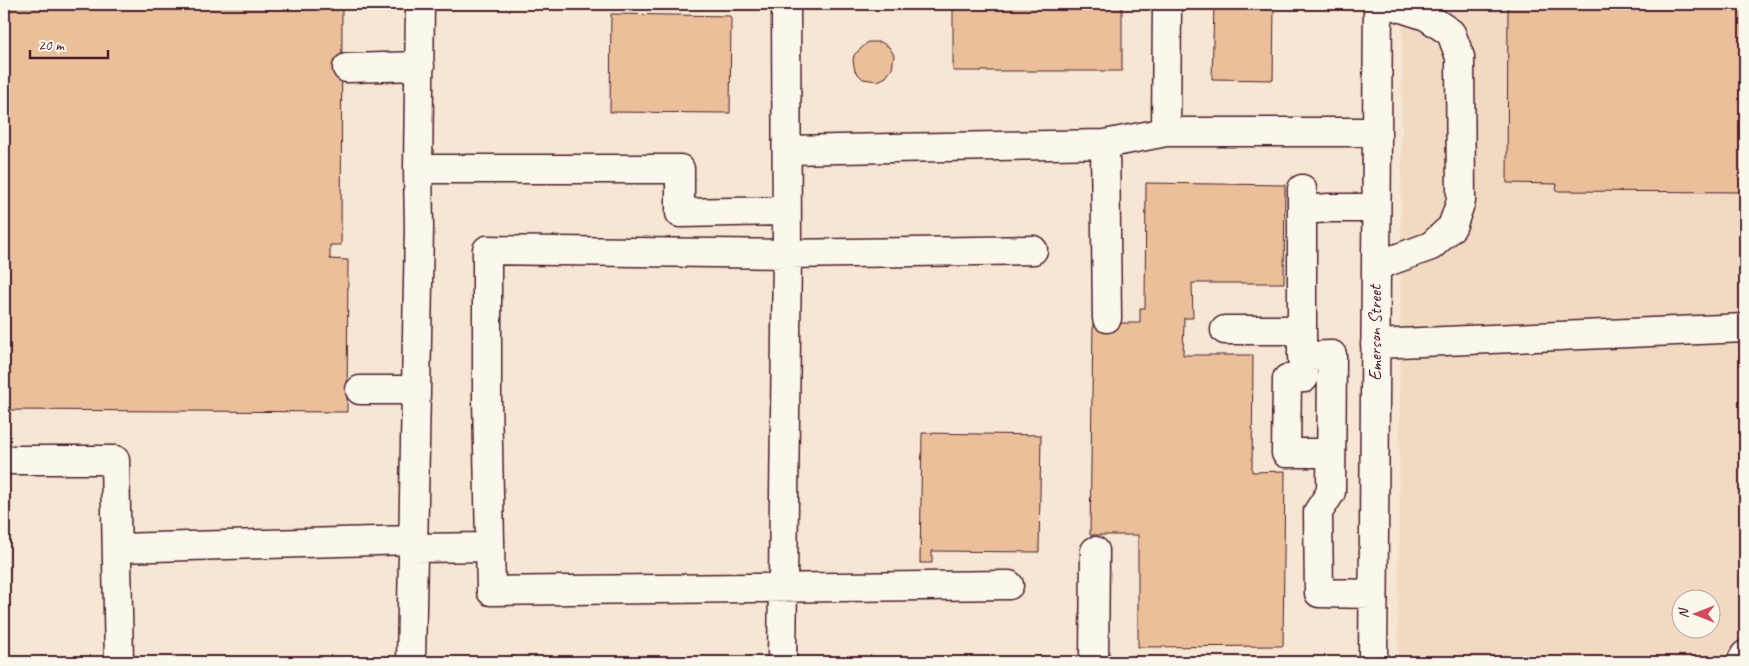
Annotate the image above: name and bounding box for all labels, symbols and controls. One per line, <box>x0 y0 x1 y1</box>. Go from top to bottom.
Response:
scale bar <box>30 28 108 60</box>
text: 20 m <box>38 36 65 55</box>
street label: Emerson Street <box>1364 283 1386 381</box>
north arrow <box>1672 588 1722 638</box>
text: N <box>1675 607 1692 618</box>

